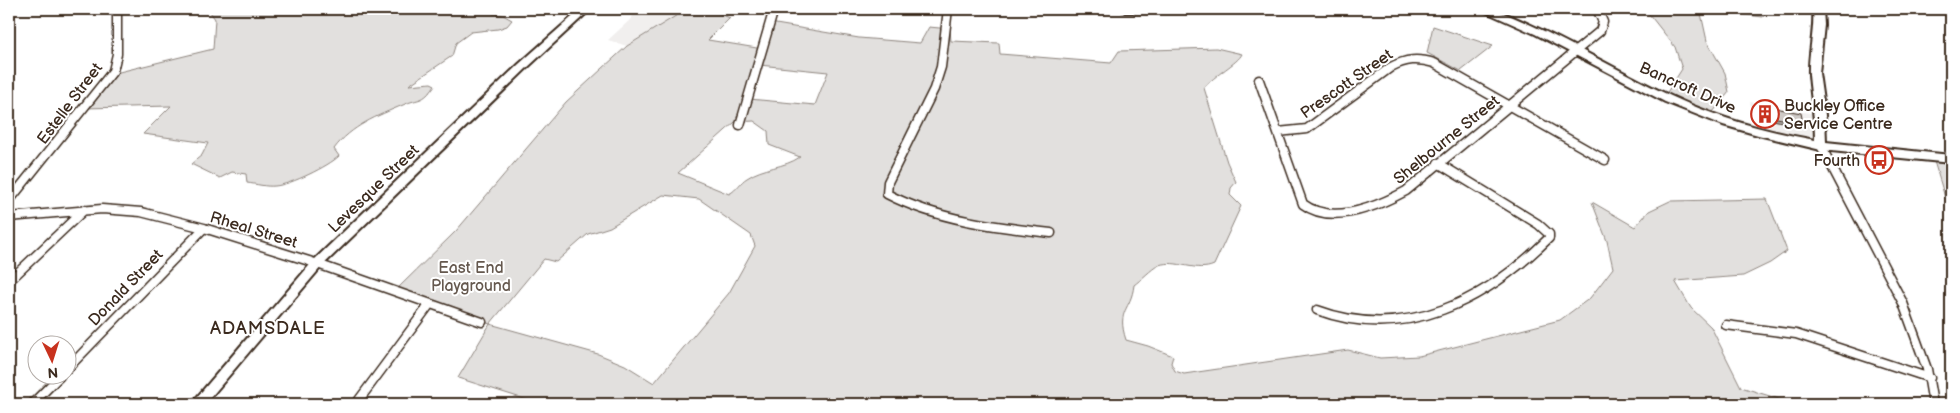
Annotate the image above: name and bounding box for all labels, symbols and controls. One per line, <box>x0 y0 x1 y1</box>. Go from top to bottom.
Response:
street label: Prescott Street <box>1297 45 1397 123</box>
street label: Estelle Street <box>33 59 107 148</box>
street label: Bancroft Drive <box>1636 59 1739 118</box>
street label: Shelbourne Street <box>1390 92 1504 189</box>
place label: Buckley Office Service Centre <box>1784 97 1893 134</box>
building icon: Buckley Office Service Centre <box>1750 99 1780 129</box>
street label: Levesque Street <box>325 141 423 237</box>
bus stop icon: Fourth <box>1864 145 1894 175</box>
place label: Fourth <box>1813 152 1860 171</box>
street label: Rheal Street <box>208 208 300 253</box>
street label: Donald Street <box>85 246 167 330</box>
park label: East End Playground <box>431 259 511 296</box>
district label: ADAMSDALE <box>210 318 326 339</box>
north arrow <box>28 336 78 386</box>
text: N <box>47 364 59 381</box>

